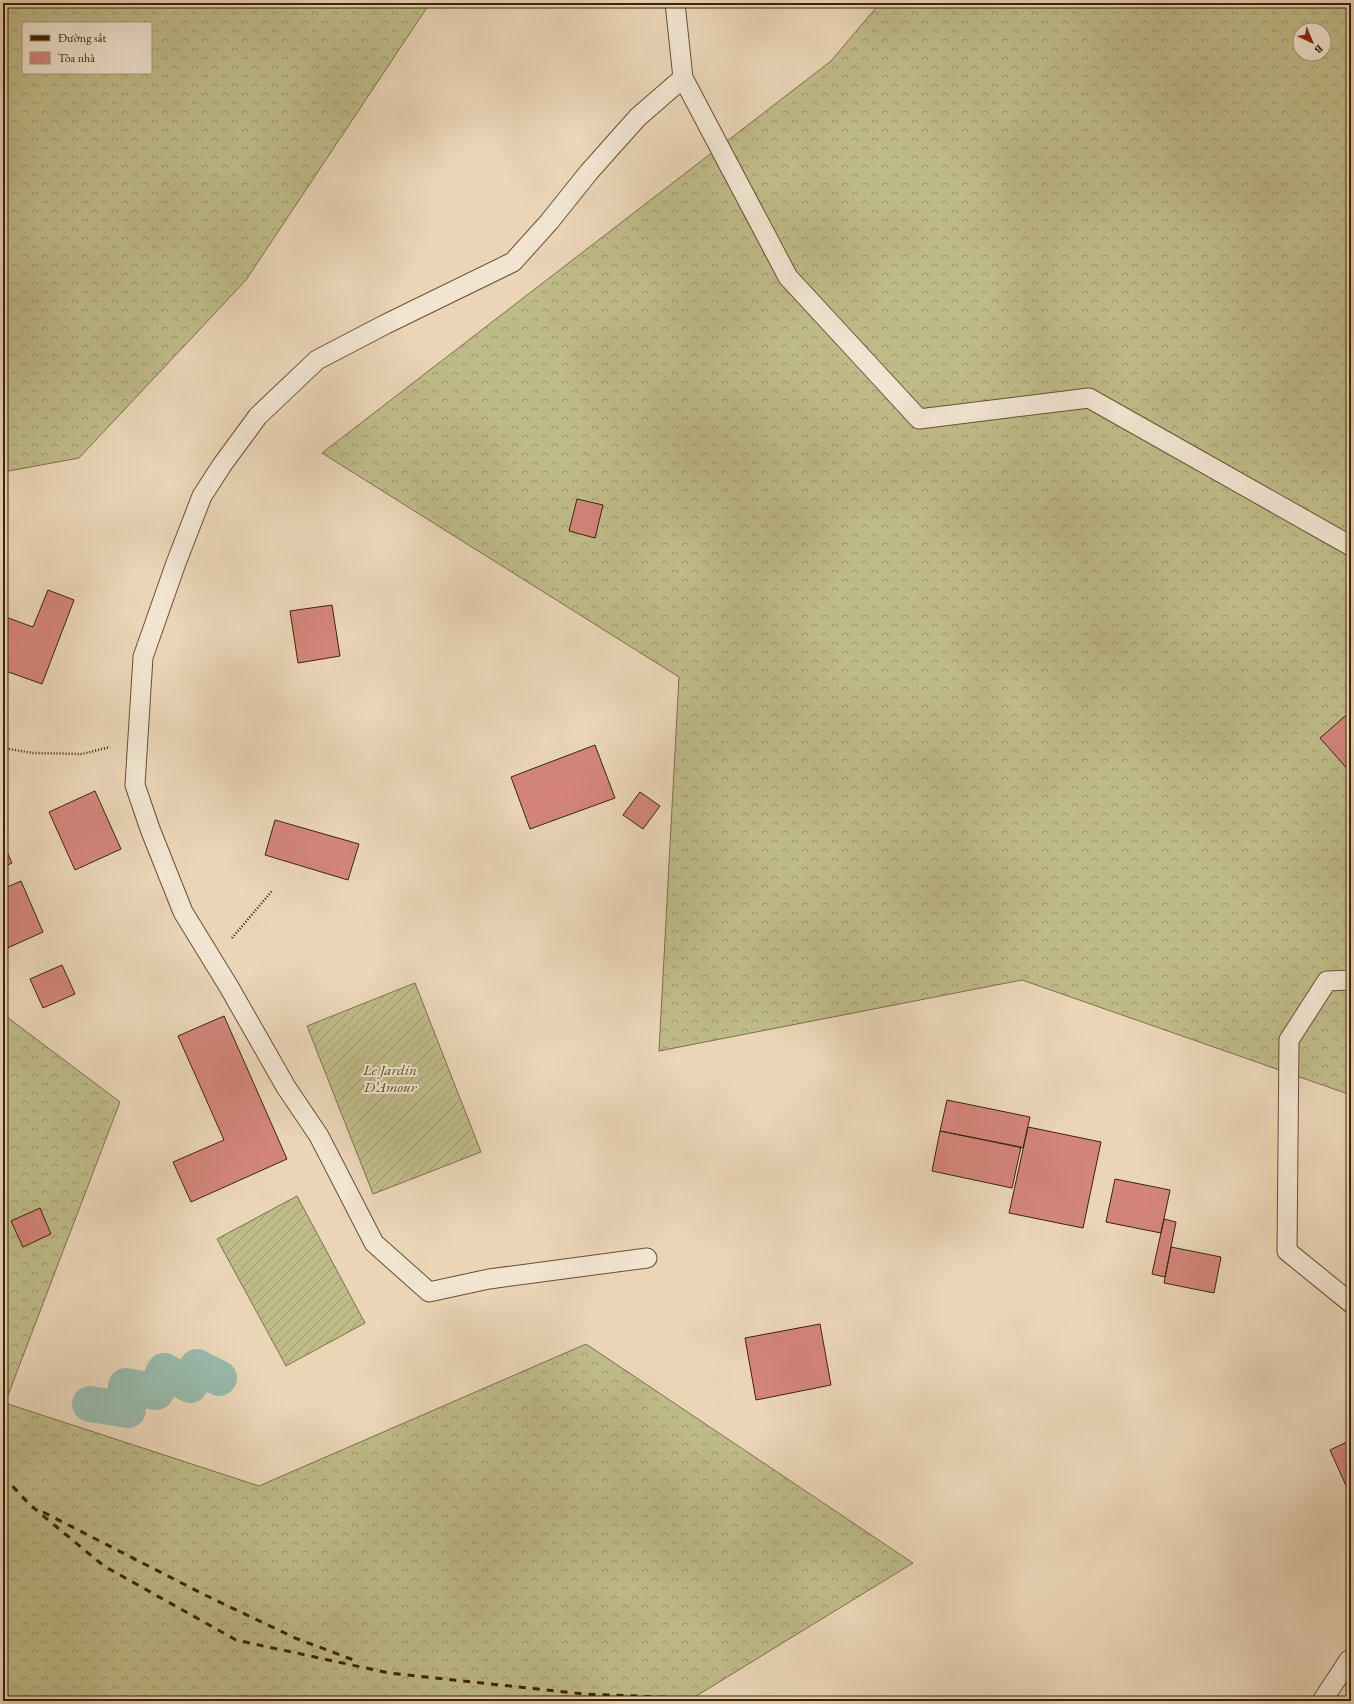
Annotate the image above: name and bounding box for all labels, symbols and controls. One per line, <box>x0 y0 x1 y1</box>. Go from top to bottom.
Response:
legend <box>22 22 152 74</box>
north arrow <box>1292 22 1332 62</box>
text: Đường sắt <box>58 30 106 46</box>
text: B <box>1312 42 1326 57</box>
text: Tòa nhà <box>58 50 95 66</box>
park label: Le Jardin D’Amour <box>362 1060 418 1096</box>

